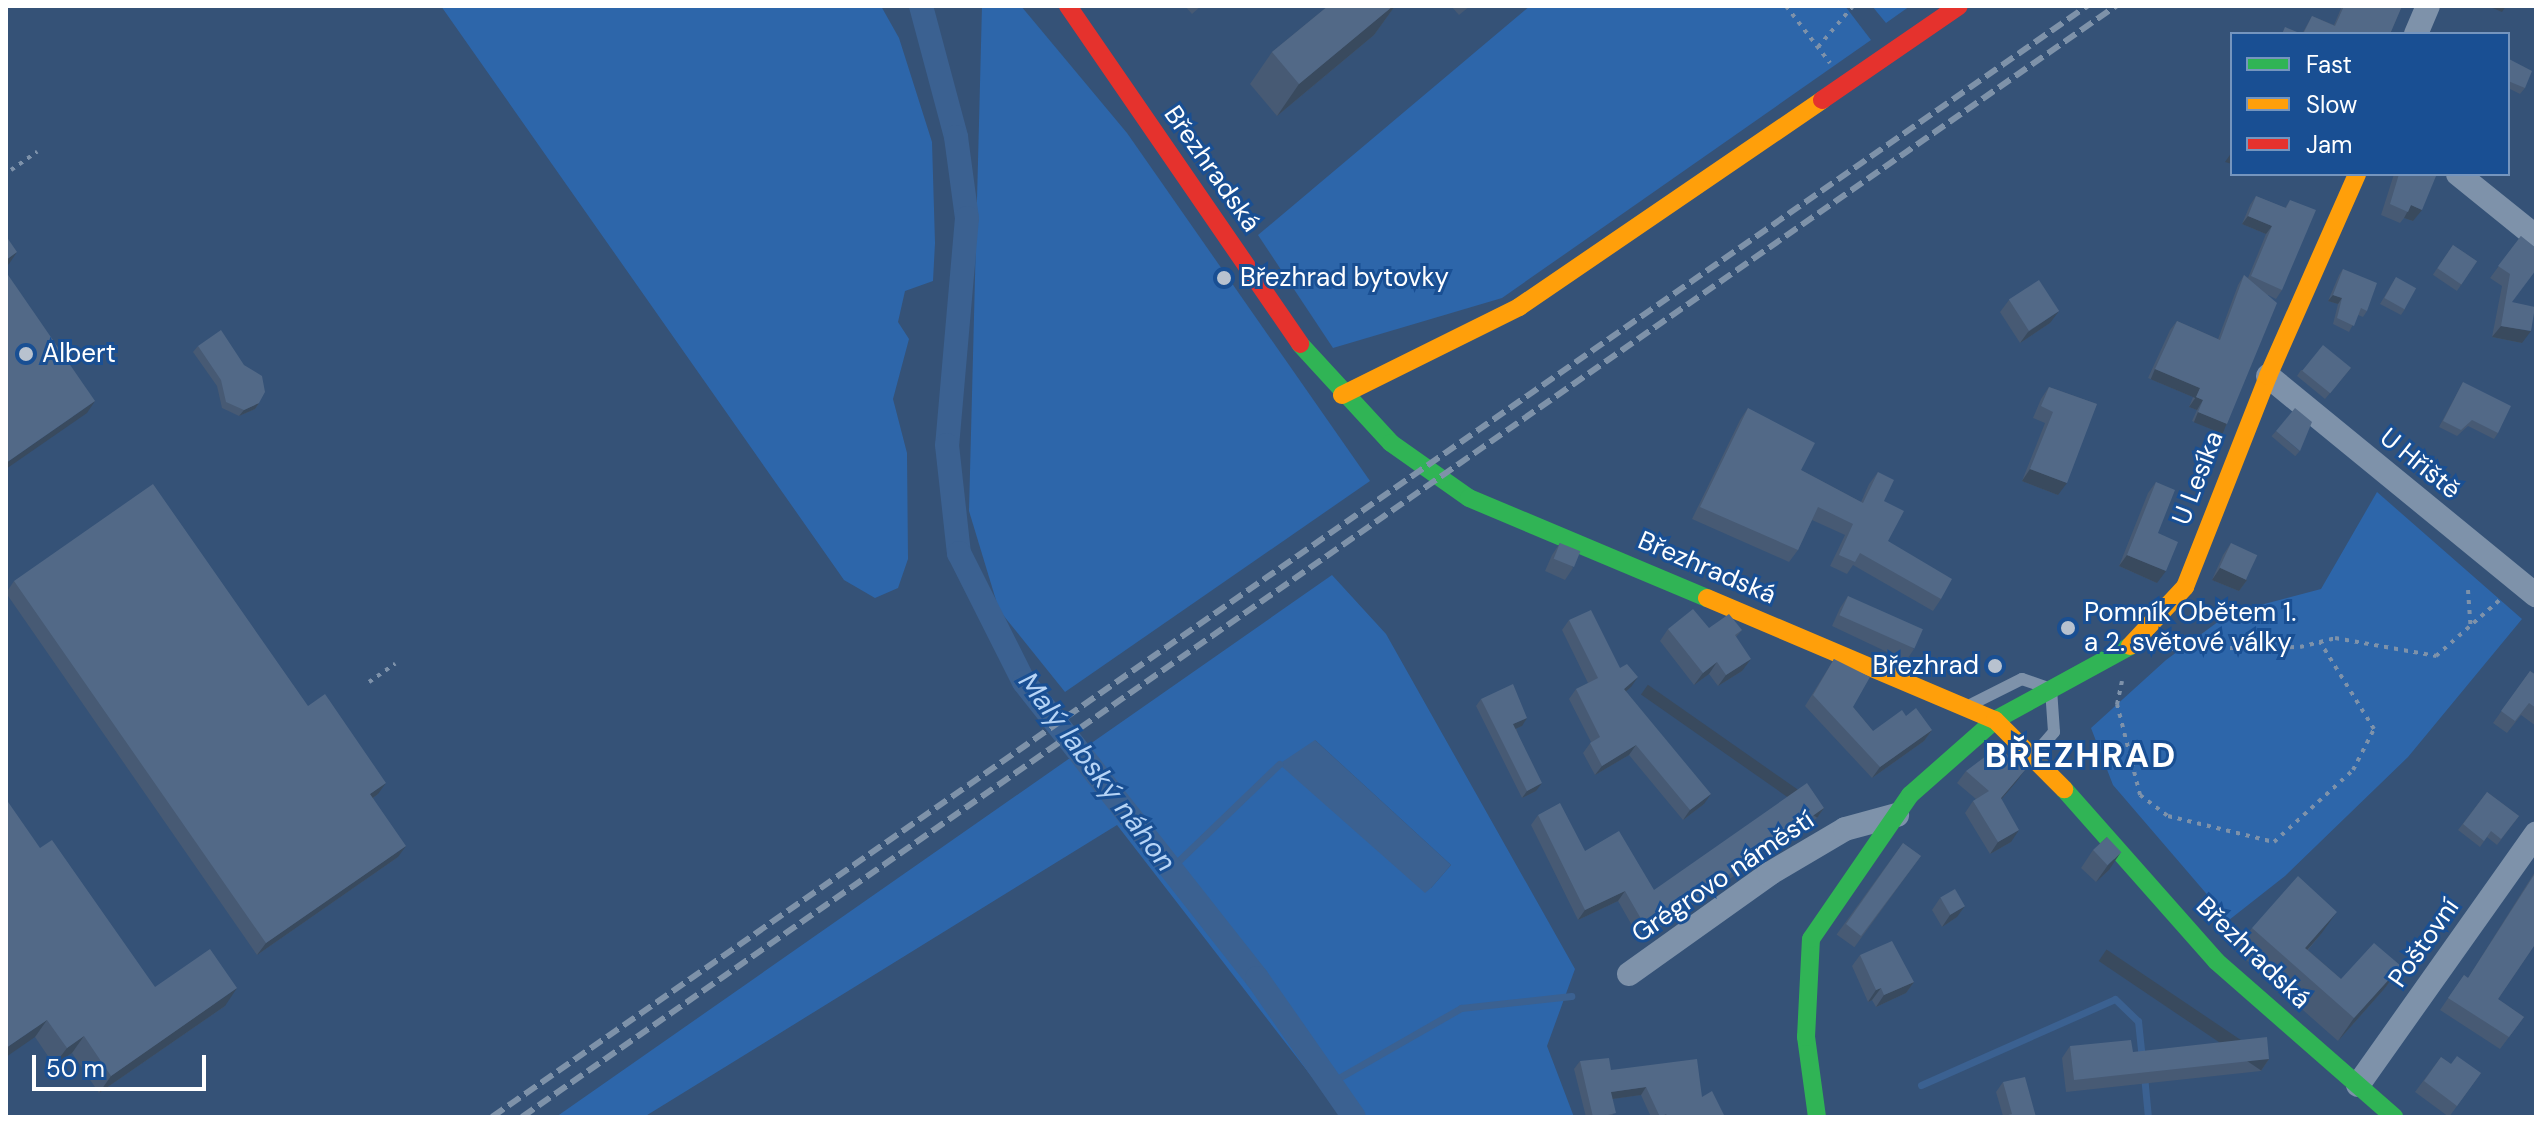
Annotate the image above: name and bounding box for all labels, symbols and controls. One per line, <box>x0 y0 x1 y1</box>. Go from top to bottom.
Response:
legend <box>2230 32 2510 176</box>
text: Fast <box>2306 49 2352 80</box>
text: Slow <box>2306 89 2357 120</box>
street label: Březhradská <box>1157 100 1267 238</box>
text: Jam <box>2306 129 2352 160</box>
place label: Březhrad bytovky <box>1240 262 1449 294</box>
marker: Březhrad bytovky <box>1215 269 1233 287</box>
place label: Albert <box>42 338 116 370</box>
marker: Albert <box>17 345 35 363</box>
street label: U Hřiště <box>2373 422 2467 506</box>
street label: U Lesíka <box>2166 427 2230 529</box>
street label: Březhradská <box>1633 525 1781 611</box>
place label: Pomník Obětem 1. a 2. světové války <box>2084 597 2296 658</box>
marker: Pomník Obětem 1. a 2. světové války <box>2059 619 2077 637</box>
place label: Březhrad <box>1873 650 1979 682</box>
marker: Březhrad <box>1986 657 2004 675</box>
water label: Malý labský náhon <box>1011 666 1183 878</box>
district label: BŘEZHRAD <box>1985 736 2177 776</box>
street label: Grégrovo náměstí <box>1626 805 1820 949</box>
street label: Březhradská <box>2189 891 2317 1015</box>
street label: Poštovní <box>2382 893 2466 993</box>
scale bar <box>36 1039 210 1089</box>
text: 50 m <box>46 1053 105 1084</box>

